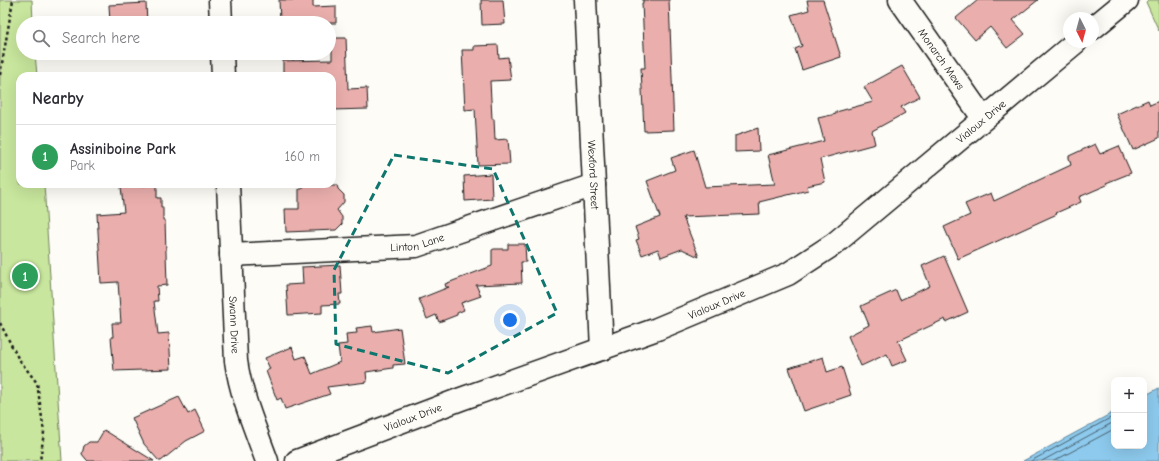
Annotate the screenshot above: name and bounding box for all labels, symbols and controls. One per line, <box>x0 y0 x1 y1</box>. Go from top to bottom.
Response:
north arrow <box>1063 12 1099 48</box>
search box <box>16 16 336 60</box>
street label: Monarch Mews <box>915 26 967 93</box>
icon: search <box>30 27 52 49</box>
text: Search here <box>62 29 140 47</box>
text: Nearby <box>32 89 83 108</box>
street label: Vialoux Drive <box>954 97 1009 146</box>
text: Assiniboine Park <box>70 140 176 158</box>
street label: Wexford Street <box>585 140 601 211</box>
text: 1 <box>42 149 48 164</box>
text: 160 m <box>285 149 320 164</box>
text: Park <box>70 158 95 173</box>
street label: Linton Lane <box>390 231 447 254</box>
pin: 1 <box>12 261 38 291</box>
street label: Vialoux Drive <box>686 287 748 322</box>
street label: Swann Drive <box>226 296 242 354</box>
your location <box>500 310 520 330</box>
map controls <box>1111 377 1147 449</box>
button: + <box>1111 377 1147 413</box>
street label: Vialoux Drive <box>383 401 444 434</box>
button: − <box>1111 413 1147 449</box>

